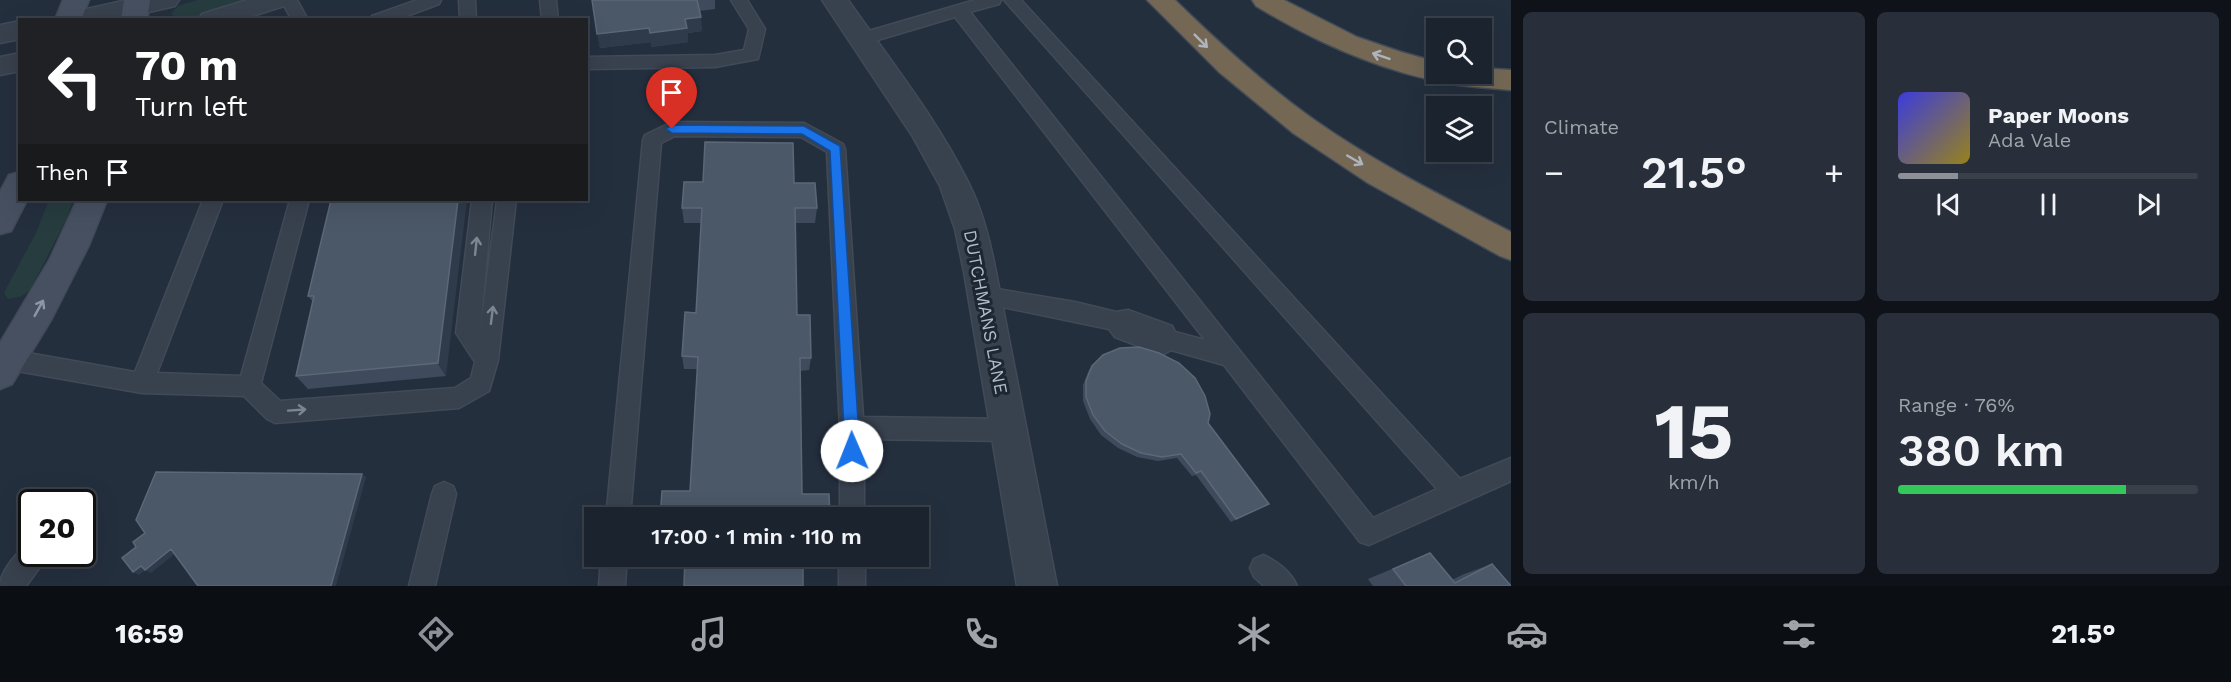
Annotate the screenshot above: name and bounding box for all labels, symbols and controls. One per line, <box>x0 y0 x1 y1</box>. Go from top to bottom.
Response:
map controls <box>1426 18 1492 162</box>
button: search <box>1426 18 1492 84</box>
one-way arrow <box>1194 34 1208 49</box>
text: 70 m <box>135 41 238 90</box>
icon: left <box>36 42 114 120</box>
one-way arrow <box>1372 50 1391 61</box>
pin <box>646 67 697 129</box>
icon: arrive <box>655 76 688 109</box>
text: Turn left <box>135 91 247 123</box>
button: layers <box>1426 96 1492 162</box>
text: Paper Moons <box>1988 103 2129 128</box>
text: Climate <box>1544 115 1619 139</box>
text: Ada Vale <box>1988 128 2071 152</box>
text: 21.5° <box>1641 146 1747 199</box>
text: − <box>1544 153 1564 192</box>
text: + <box>1824 153 1844 192</box>
one-way arrow <box>1346 155 1363 167</box>
icon: arrive <box>101 156 134 189</box>
text: Then <box>36 160 89 185</box>
icon: previous <box>1932 188 1965 221</box>
icon: pause <box>2032 188 2065 221</box>
icon: next <box>2132 188 2165 221</box>
street label: DUTCHMANS LANE <box>960 228 1012 396</box>
one-way arrow <box>471 236 482 256</box>
one-way arrow <box>33 300 45 317</box>
one-way arrow <box>487 306 498 326</box>
text: 15 <box>1654 385 1734 477</box>
text: Range · 76% <box>1898 393 2015 417</box>
one-way arrow <box>287 404 307 415</box>
position arrow <box>820 419 884 483</box>
text: 380 km <box>1898 424 2065 477</box>
text: km/h <box>1668 470 1720 494</box>
speed limit sign: 20 <box>18 489 96 567</box>
text: 17:00 · 1 min · 110 m <box>651 524 862 549</box>
icon: directions <box>415 613 457 655</box>
icon: music <box>688 613 730 655</box>
icon: phone <box>960 613 1002 655</box>
icon: climate <box>1233 613 1275 655</box>
icon: car <box>1506 613 1548 655</box>
icon: filters <box>1778 613 1820 655</box>
text: 16:59 <box>115 618 184 650</box>
text: 21.5° <box>2051 618 2116 650</box>

